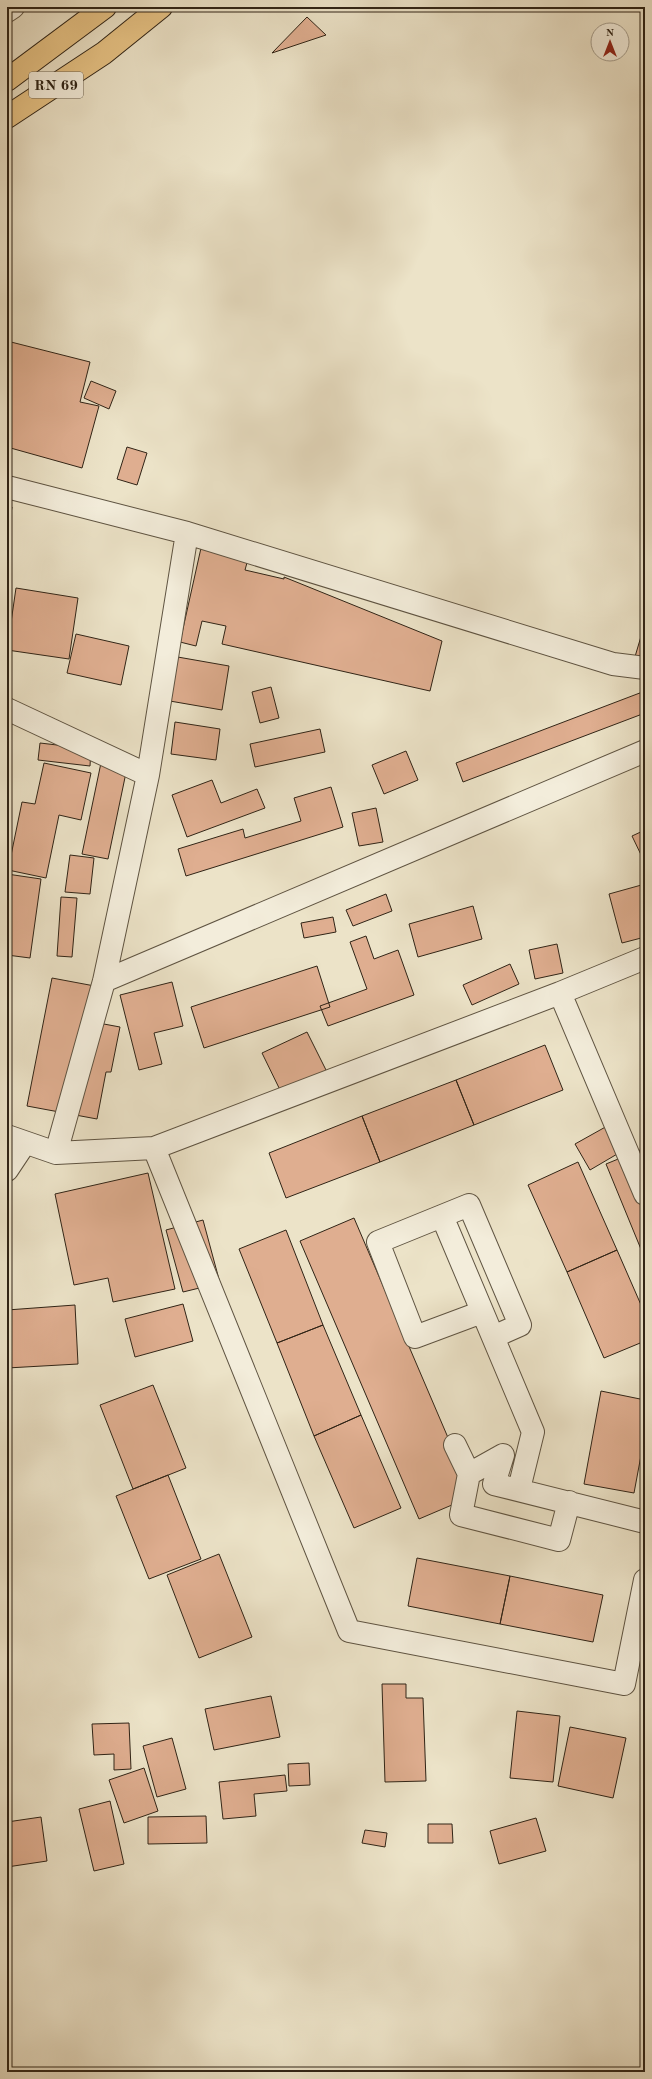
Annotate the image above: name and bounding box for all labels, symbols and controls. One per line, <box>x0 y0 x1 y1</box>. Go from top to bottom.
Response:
north arrow <box>590 22 630 62</box>
text: N <box>606 28 615 39</box>
road number: RN 69 <box>29 72 83 98</box>

